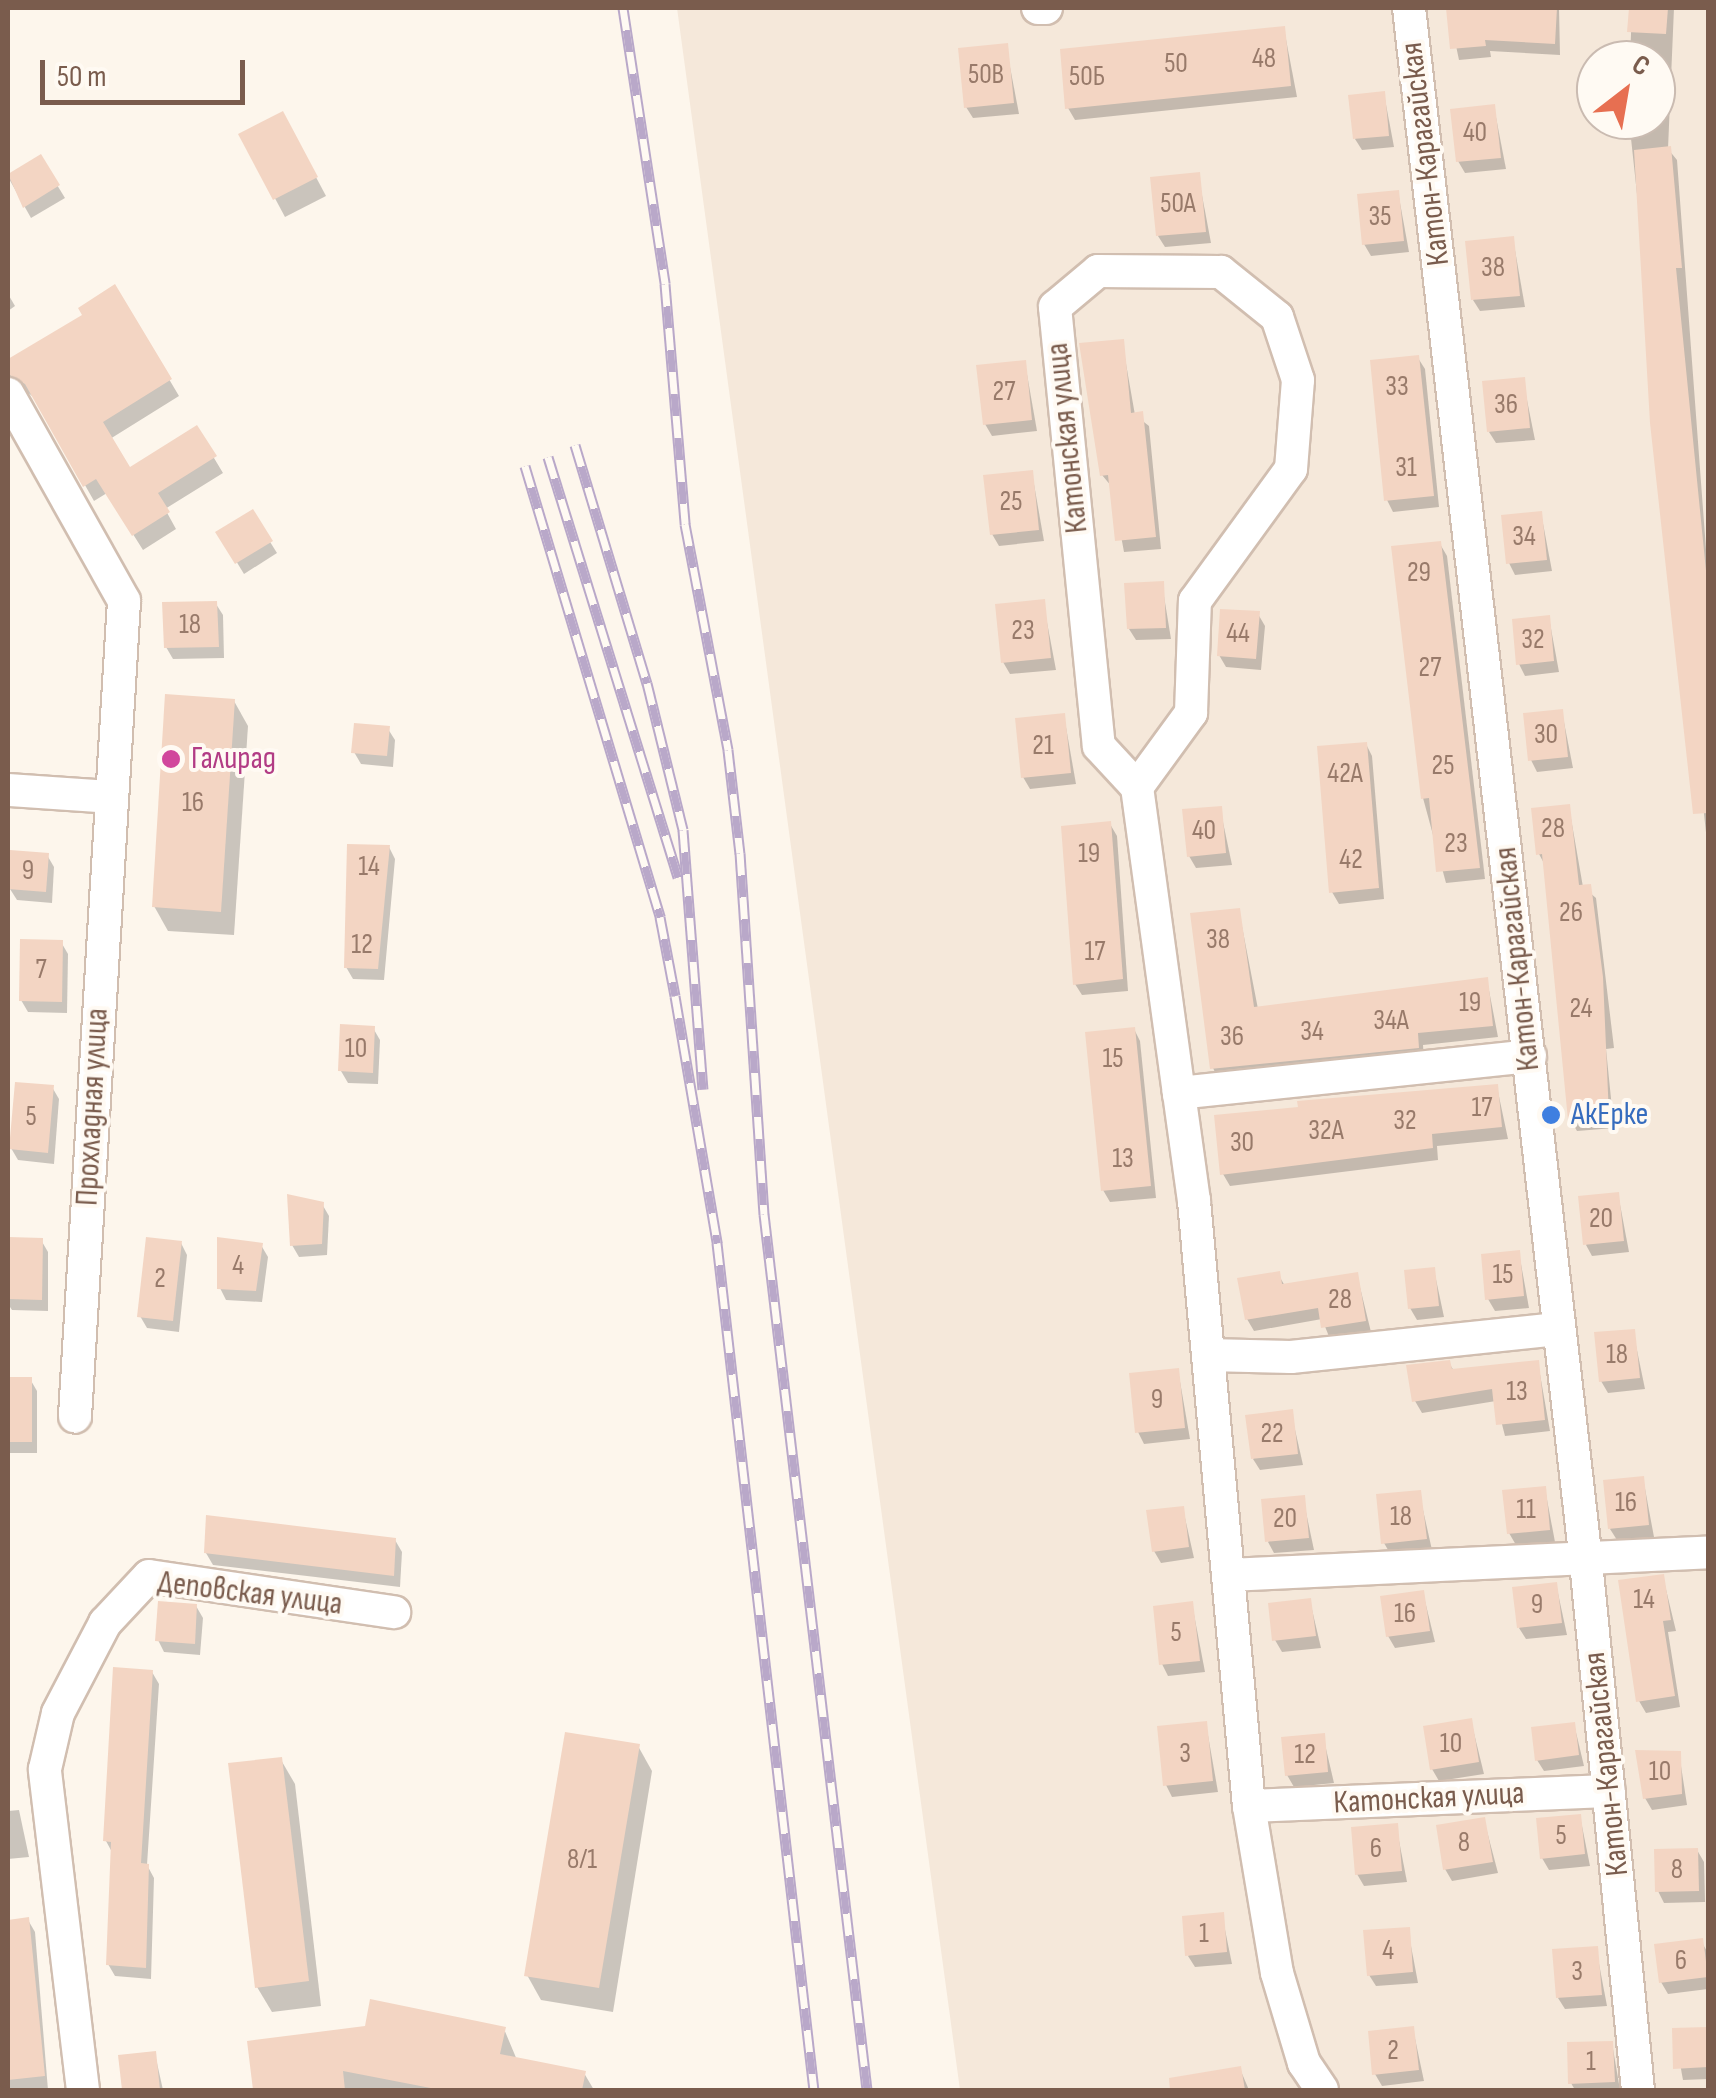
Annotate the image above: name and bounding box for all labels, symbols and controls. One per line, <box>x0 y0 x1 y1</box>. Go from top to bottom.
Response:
scale bar <box>45 40 250 102</box>
street label: Катон-Карагайская <box>1393 40 1459 268</box>
north arrow <box>1576 40 1676 140</box>
house number: 48 <box>1252 42 1276 76</box>
house number: 50 <box>1164 47 1188 81</box>
text: С <box>1626 48 1655 83</box>
house number: 50В <box>968 58 1004 92</box>
text: 50 m <box>57 59 106 95</box>
house number: 50Б <box>1069 60 1105 94</box>
house number: 40 <box>1463 116 1487 150</box>
house number: 50А <box>1160 187 1196 221</box>
house number: 35 <box>1369 200 1391 234</box>
house number: 38 <box>1481 251 1505 285</box>
street label: Катонская улица <box>1039 341 1097 535</box>
house number: 33 <box>1385 370 1409 404</box>
house number: 27 <box>993 375 1015 409</box>
house number: 36 <box>1494 388 1518 422</box>
house number: 31 <box>1395 451 1417 485</box>
house number: 25 <box>1000 485 1022 519</box>
house number: 34 <box>1512 520 1536 554</box>
house number: 29 <box>1407 556 1431 590</box>
house number: 18 <box>179 608 201 642</box>
house number: 23 <box>1011 614 1035 648</box>
house number: 44 <box>1226 617 1250 651</box>
house number: 32 <box>1521 623 1545 657</box>
house number: 27 <box>1419 651 1441 685</box>
house number: 30 <box>1534 718 1558 752</box>
house number: 21 <box>1032 729 1054 763</box>
place label: Галирад <box>191 740 276 778</box>
marker: Галирад <box>160 748 182 770</box>
house number: 25 <box>1432 749 1454 783</box>
house number: 42А <box>1327 757 1363 791</box>
house number: 16 <box>182 786 204 820</box>
house number: 28 <box>1541 812 1565 846</box>
house number: 40 <box>1192 814 1216 848</box>
house number: 23 <box>1444 827 1468 861</box>
house number: 19 <box>1078 837 1100 871</box>
house number: 42 <box>1339 843 1363 877</box>
street label: Катон-Карагайская <box>1487 845 1549 1073</box>
house number: 14 <box>358 850 380 884</box>
house number: 9 <box>22 854 34 888</box>
house number: 26 <box>1559 896 1583 930</box>
house number: 38 <box>1206 923 1230 957</box>
house number: 12 <box>351 928 373 962</box>
house number: 17 <box>1085 935 1105 969</box>
house number: 7 <box>35 953 47 987</box>
house number: 19 <box>1459 986 1481 1020</box>
house number: 24 <box>1569 992 1593 1026</box>
house number: 34А <box>1373 1004 1409 1038</box>
street label: Прохладная улица <box>69 1007 117 1207</box>
house number: 34 <box>1300 1015 1324 1049</box>
house number: 36 <box>1220 1020 1244 1054</box>
house number: 10 <box>345 1032 367 1066</box>
house number: 15 <box>1102 1042 1124 1076</box>
house number: 17 <box>1472 1091 1492 1125</box>
place label: АкЕрке <box>1571 1096 1648 1134</box>
house number: 5 <box>25 1100 37 1134</box>
house number: 32 <box>1393 1104 1417 1138</box>
marker: АкЕрке <box>1540 1104 1562 1126</box>
house number: 32А <box>1308 1114 1344 1148</box>
house number: 30 <box>1230 1126 1254 1160</box>
house number: 13 <box>1112 1142 1134 1176</box>
house number: 20 <box>1589 1202 1613 1236</box>
house number: 4 <box>232 1249 244 1283</box>
house number: 15 <box>1492 1258 1514 1292</box>
house number: 2 <box>154 1262 166 1296</box>
house number: 28 <box>1328 1283 1352 1317</box>
house number: 18 <box>1606 1338 1628 1372</box>
house number: 13 <box>1506 1375 1528 1409</box>
house number: 9 <box>1151 1383 1163 1417</box>
house number: 22 <box>1260 1417 1284 1451</box>
house number: 16 <box>1615 1486 1637 1520</box>
house number: 11 <box>1516 1493 1536 1527</box>
house number: 18 <box>1390 1500 1412 1534</box>
house number: 20 <box>1273 1502 1297 1536</box>
street label: Деповская улица <box>156 1564 344 1624</box>
house number: 14 <box>1633 1583 1655 1617</box>
house number: 9 <box>1531 1588 1543 1622</box>
house number: 16 <box>1394 1597 1416 1631</box>
house number: 5 <box>1170 1616 1182 1650</box>
street label: Катон-Карагайская <box>1576 1650 1638 1878</box>
house number: 10 <box>1440 1727 1462 1761</box>
house number: 3 <box>1179 1737 1191 1771</box>
house number: 12 <box>1294 1738 1316 1772</box>
house number: 10 <box>1649 1755 1671 1789</box>
street label: Катонская улица <box>1333 1775 1525 1823</box>
house number: 5 <box>1555 1819 1567 1853</box>
house number: 8 <box>1458 1826 1470 1860</box>
house number: 6 <box>1370 1832 1382 1866</box>
house number: 8/1 <box>567 1843 597 1877</box>
house number: 8 <box>1671 1853 1683 1887</box>
house number: 1 <box>1199 1917 1209 1951</box>
house number: 4 <box>1382 1934 1394 1968</box>
house number: 6 <box>1675 1944 1687 1978</box>
house number: 3 <box>1571 1955 1583 1989</box>
house number: 2 <box>1387 2034 1399 2068</box>
house number: 1 <box>1586 2045 1596 2079</box>

